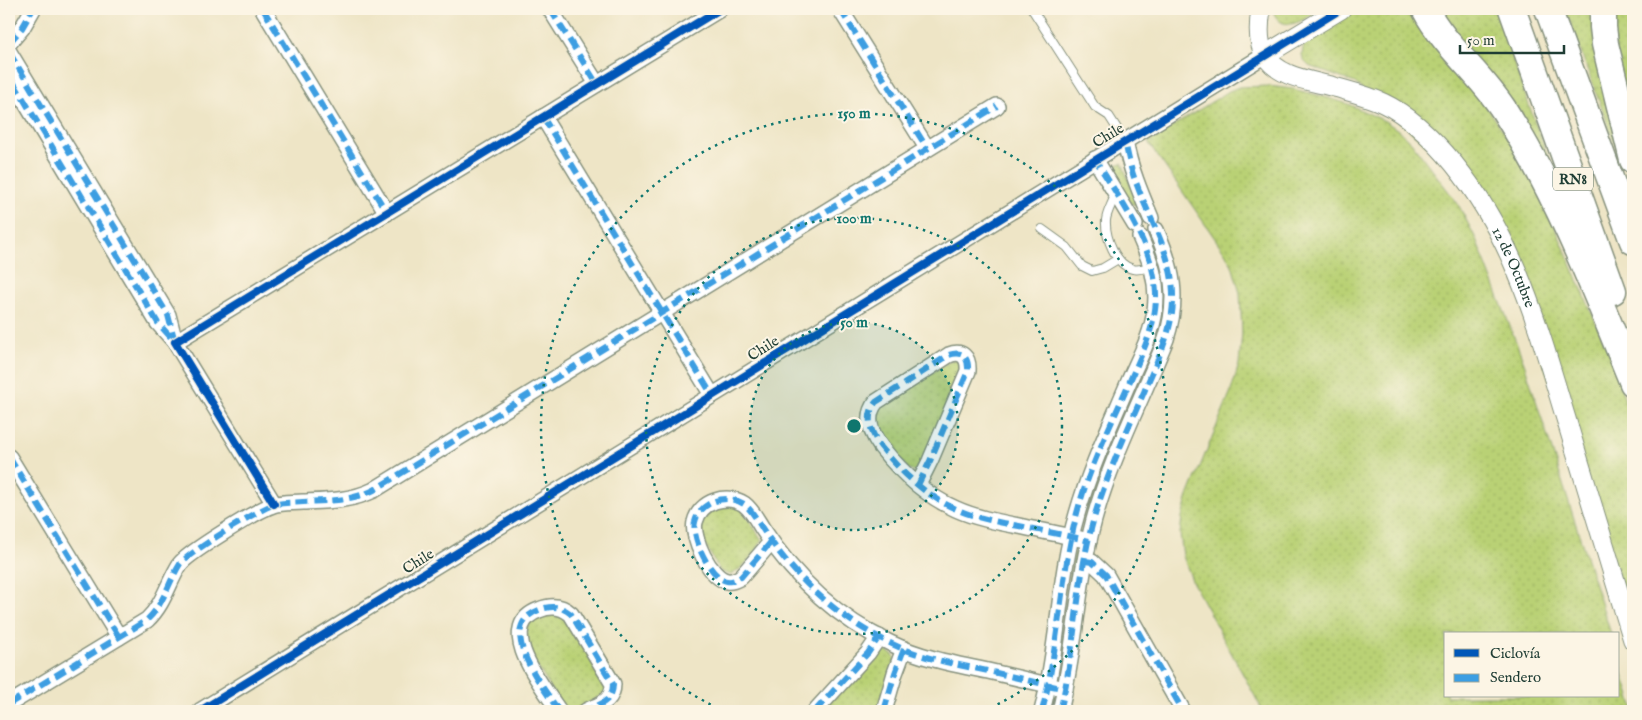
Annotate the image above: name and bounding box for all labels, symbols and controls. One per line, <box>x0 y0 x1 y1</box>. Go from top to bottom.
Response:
scale bar <box>1460 22 1563 54</box>
text: 50 m <box>1467 31 1495 50</box>
text: 150 m <box>837 104 871 123</box>
street label: Chile <box>1089 119 1128 152</box>
road number: RN8 <box>1553 168 1593 190</box>
text: 100 m <box>836 209 872 228</box>
street label: 12 de Octubre <box>1487 224 1539 310</box>
text: 50 m <box>840 313 868 332</box>
street label: Chile <box>744 331 783 365</box>
centre of rings <box>845 417 863 435</box>
street label: Chile <box>399 544 438 578</box>
legend <box>1444 632 1620 698</box>
text: Ciclovía <box>1490 644 1541 663</box>
text: Sendero <box>1490 668 1541 687</box>

